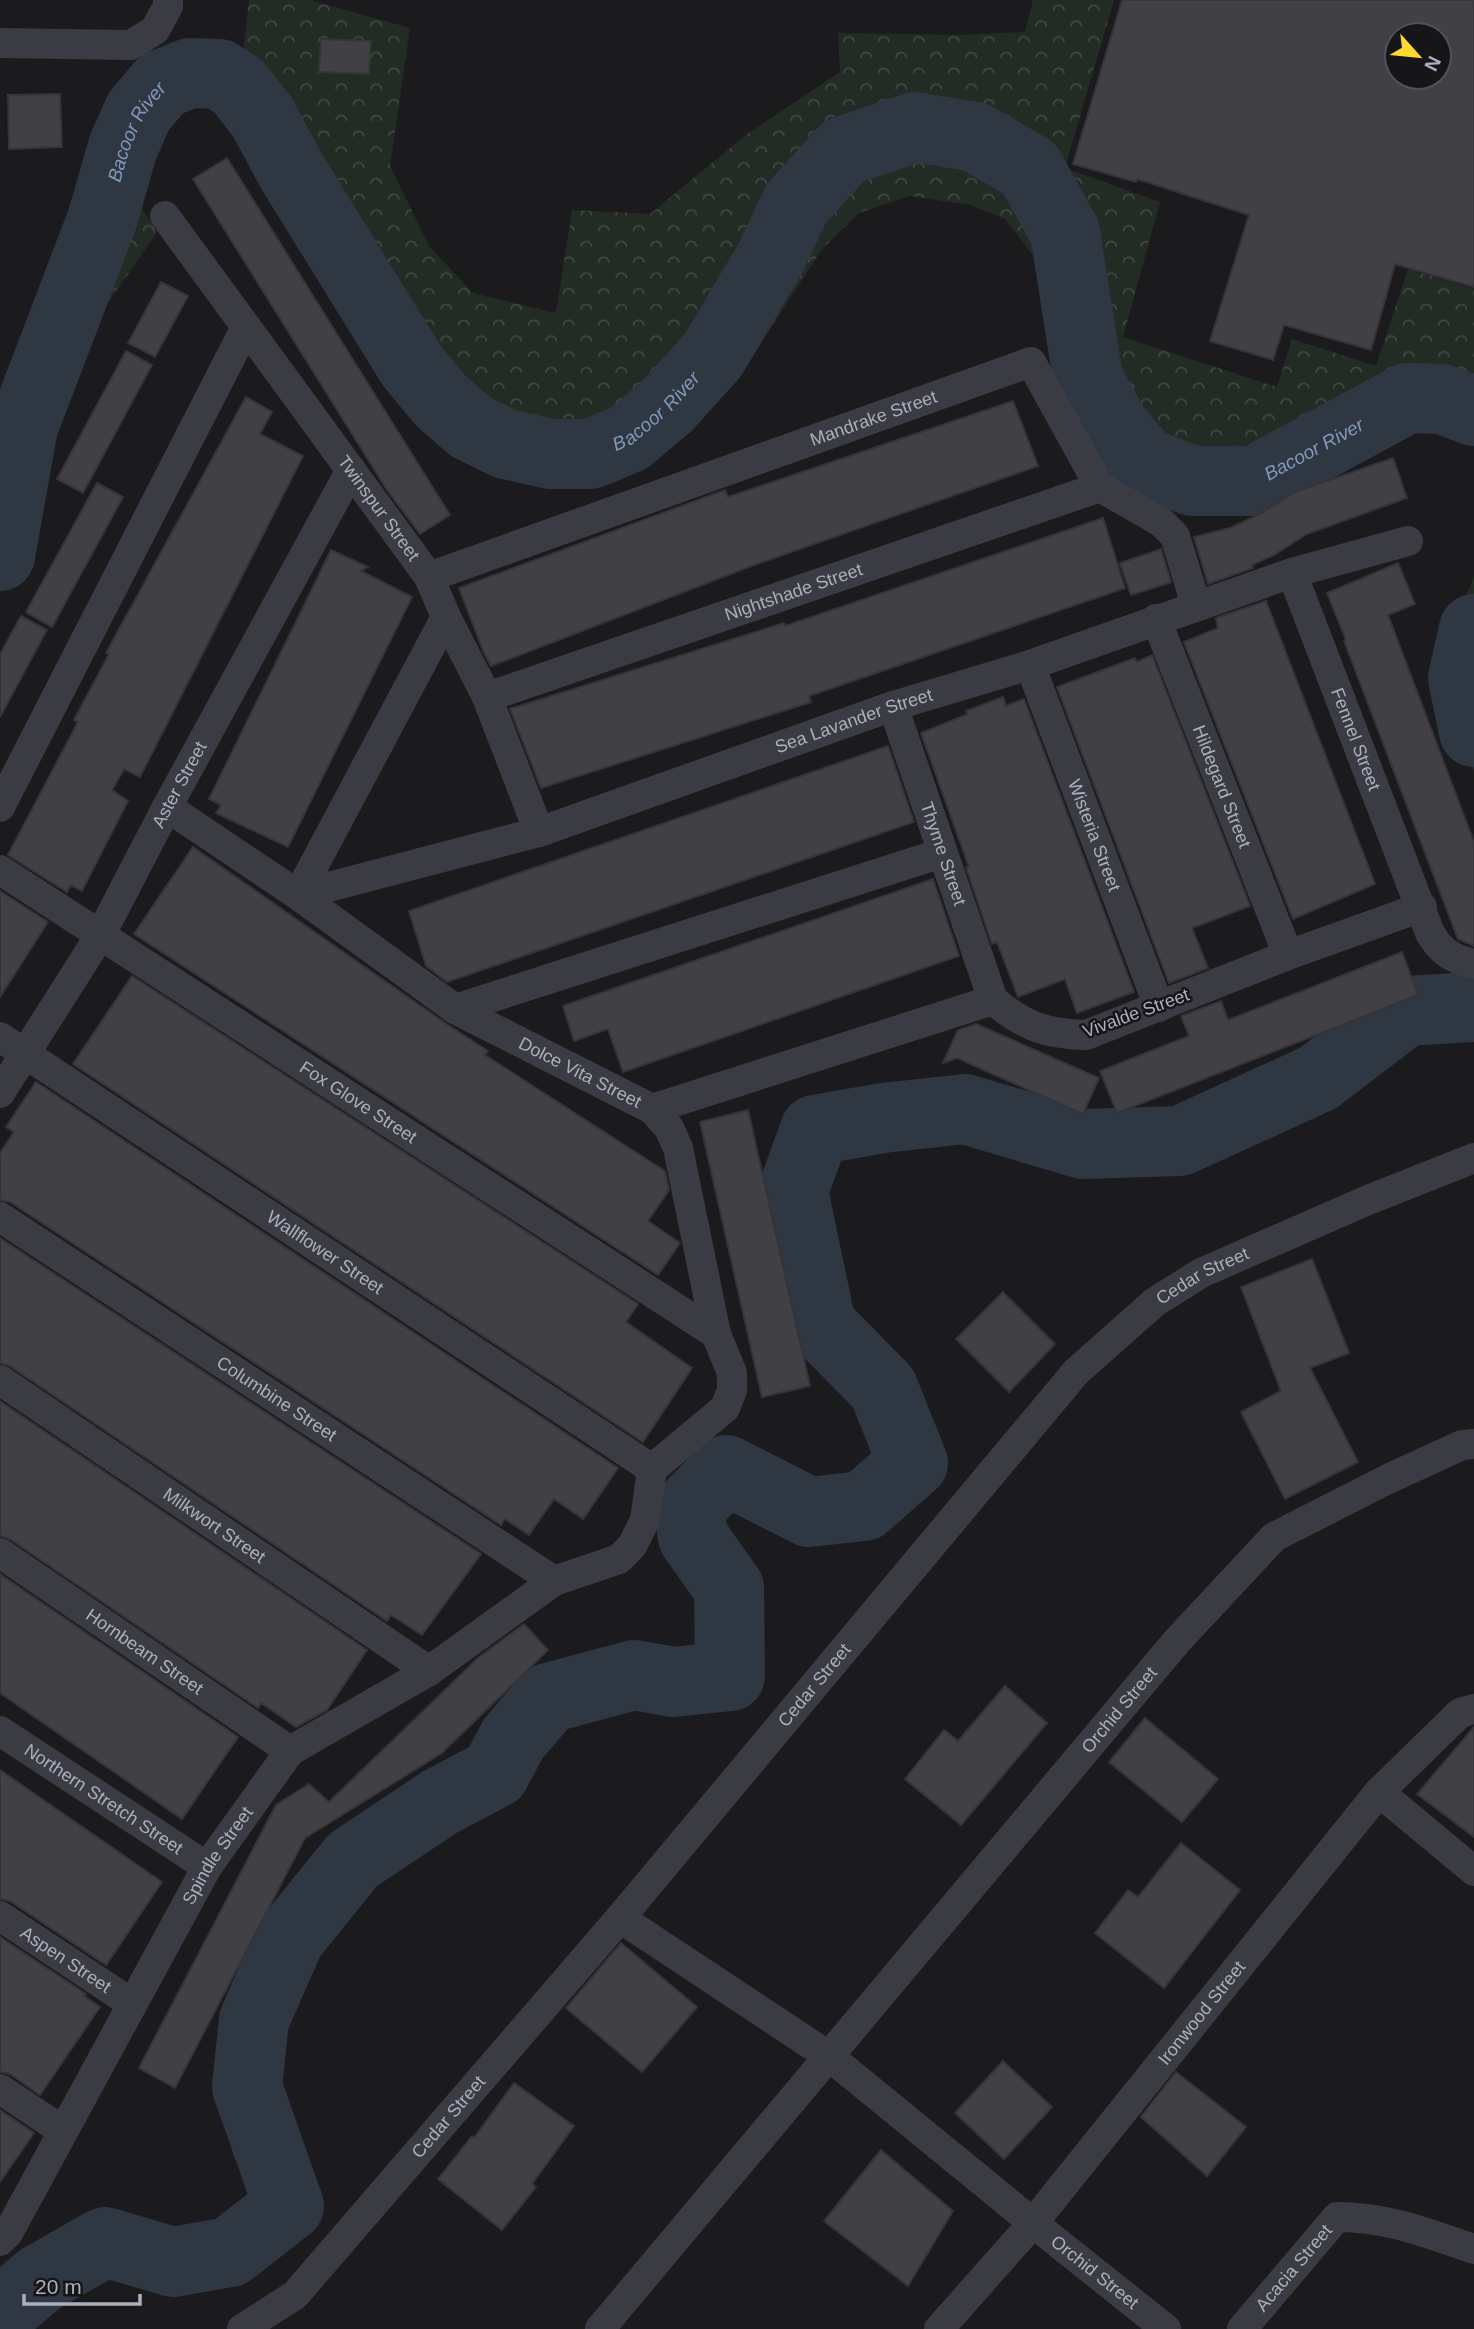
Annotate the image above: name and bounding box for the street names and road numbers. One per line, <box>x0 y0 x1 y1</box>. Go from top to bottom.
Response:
street label: Mandrake Street <box>807 386 940 450</box>
street label: Twinspur Street <box>334 452 424 565</box>
street label: Nightshade Street <box>722 559 865 625</box>
street label: Sea Lavander Street <box>772 685 935 757</box>
street label: Fennel Street <box>1327 685 1384 793</box>
street label: Hildegard Street <box>1189 722 1255 851</box>
street label: Aster Street <box>148 738 211 831</box>
street label: Wisteria Street <box>1064 776 1124 894</box>
street label: Thyme Street <box>916 799 970 908</box>
street label: Vivalde Street <box>1080 984 1192 1042</box>
street label: Dolce Vita Street <box>515 1033 645 1112</box>
street label: Fox Glove Street <box>296 1057 420 1147</box>
street label: Wallflower Street <box>263 1207 387 1298</box>
street label: Cedar Street <box>1152 1243 1252 1309</box>
street label: Columbine Street <box>213 1352 340 1445</box>
street label: Milkwort Street <box>159 1484 269 1567</box>
street label: Hornbeam Street <box>82 1605 207 1699</box>
street label: Cedar Street <box>774 1640 855 1731</box>
street label: Orchid Street <box>1077 1663 1161 1757</box>
street label: Northern Stretch Street <box>21 1740 187 1858</box>
street label: Spindle Street <box>178 1803 257 1908</box>
street label: Aspen Street <box>17 1923 115 1997</box>
street label: Ironwood Street <box>1154 1957 1249 2069</box>
street label: Cedar Street <box>408 2072 489 2162</box>
street label: Acacia Street <box>1251 2221 1336 2315</box>
street label: Orchid Street <box>1047 2231 1142 2313</box>

